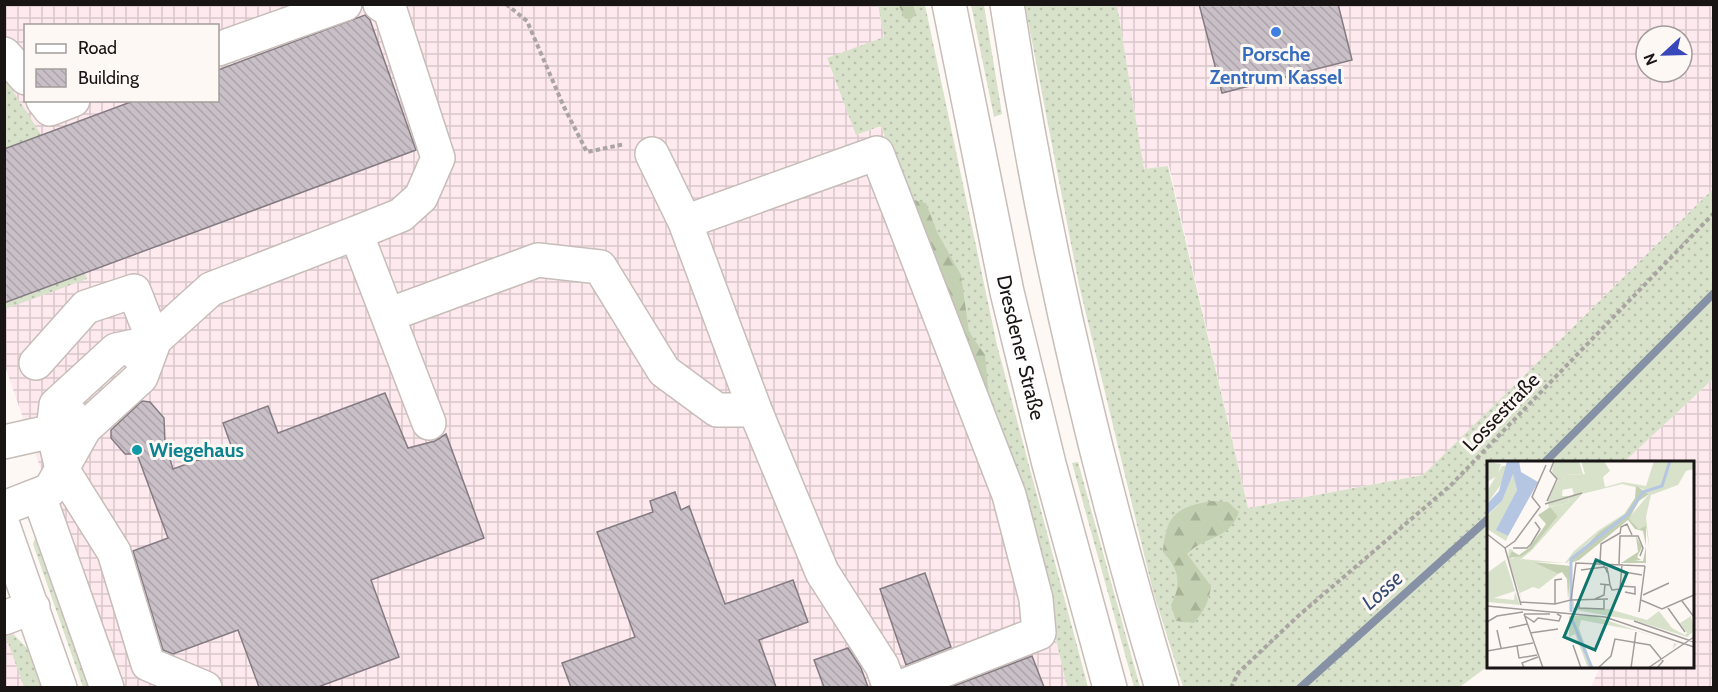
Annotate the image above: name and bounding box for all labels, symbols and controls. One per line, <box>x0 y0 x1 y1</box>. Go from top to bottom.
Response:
legend <box>24 24 219 102</box>
north arrow <box>1634 24 1694 84</box>
marker: Porsche Zentrum Kassel <box>1269 25 1283 39</box>
text: Road <box>78 37 117 59</box>
place label: Porsche Zentrum Kassel <box>1210 42 1343 89</box>
text: N <box>1640 51 1661 68</box>
text: Building <box>78 67 140 89</box>
street label: Dresdener Straße <box>992 273 1050 422</box>
street label: Lossestraße <box>1458 368 1544 456</box>
place label: Wiegehaus <box>149 438 244 462</box>
marker: Wiegehaus <box>130 443 144 457</box>
inset map <box>1487 461 1694 668</box>
water label: Losse <box>1356 565 1408 615</box>

